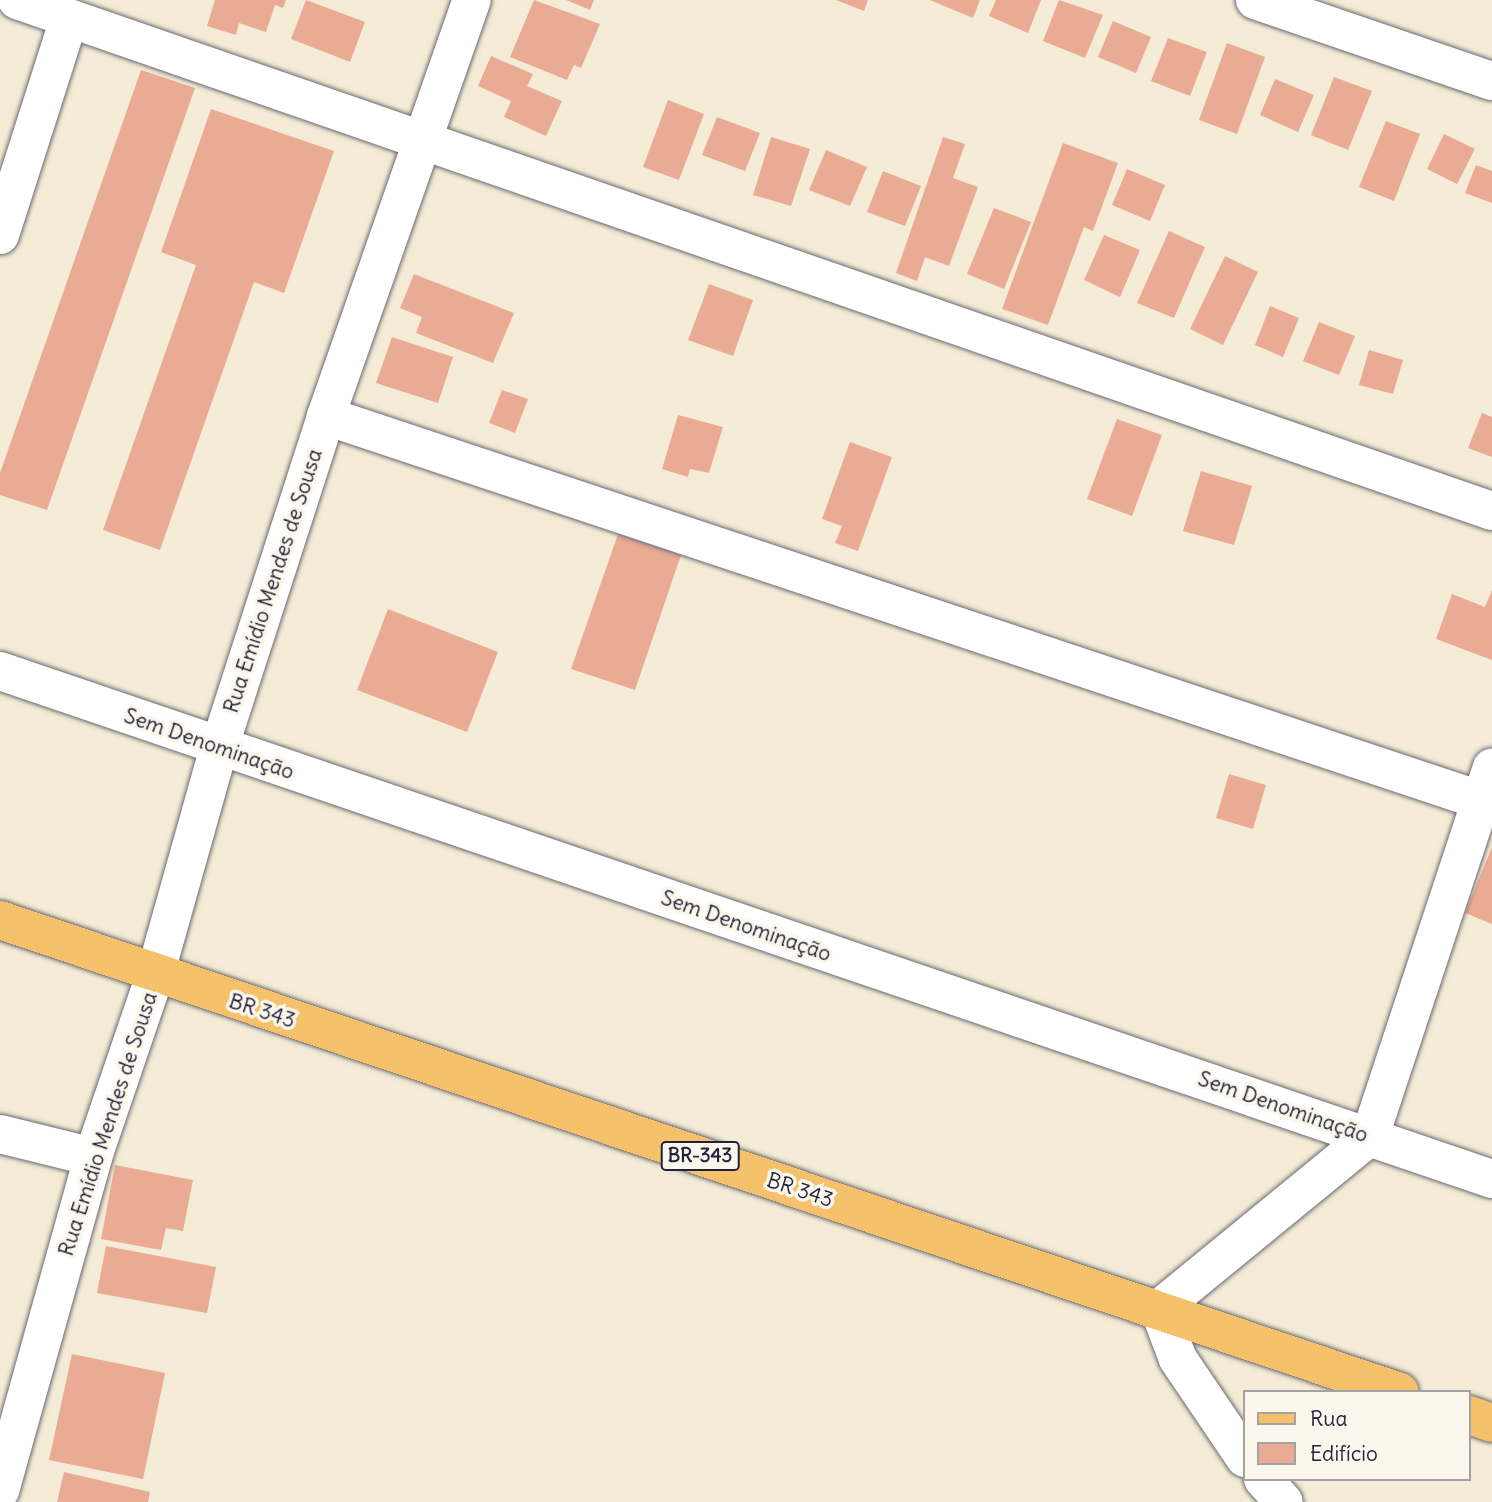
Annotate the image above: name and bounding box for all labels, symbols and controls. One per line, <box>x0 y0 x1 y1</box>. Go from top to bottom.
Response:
street label: Rua Emídio Mendes de Sousa <box>218 446 328 716</box>
street label: Sem Denominação <box>121 703 297 785</box>
street label: Sem Denominação <box>658 885 834 967</box>
street label: BR 343 <box>226 988 298 1034</box>
street label: Rua Emídio Mendes de Sousa <box>53 989 163 1259</box>
street label: Sem Denominação <box>1195 1066 1371 1148</box>
road number: BR-343 <box>660 1140 740 1172</box>
street label: BR 343 <box>764 1167 836 1213</box>
legend <box>1244 1390 1471 1481</box>
text: Rua <box>1310 1405 1347 1432</box>
text: Edifício <box>1310 1440 1378 1467</box>

